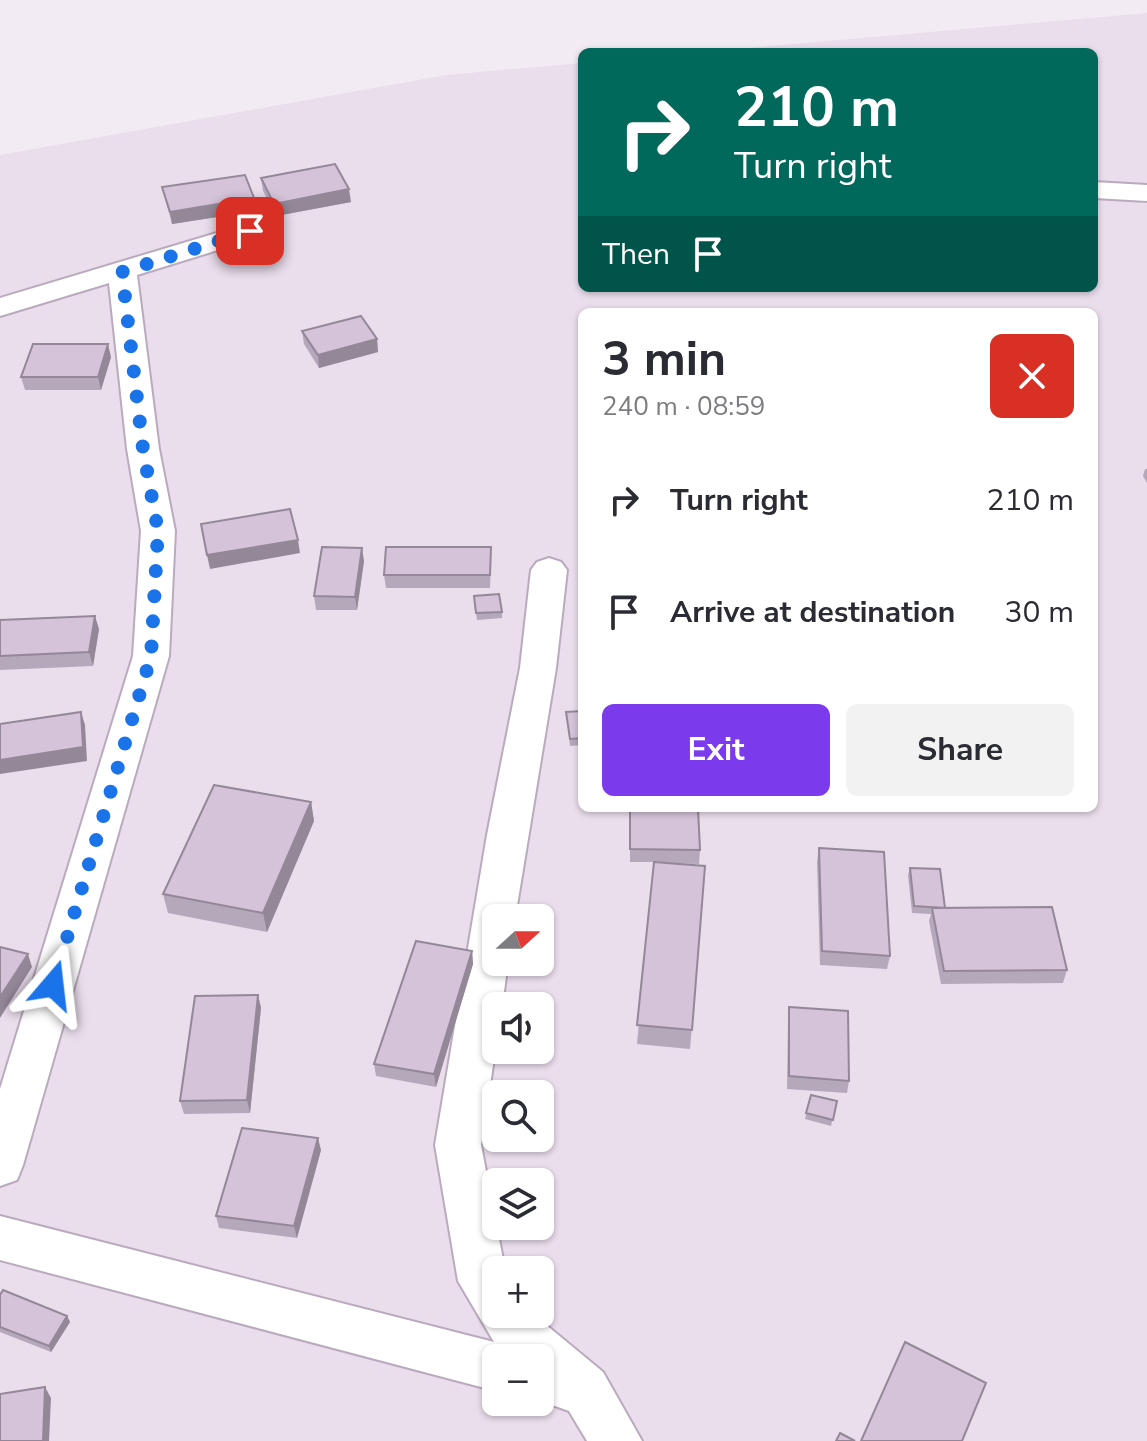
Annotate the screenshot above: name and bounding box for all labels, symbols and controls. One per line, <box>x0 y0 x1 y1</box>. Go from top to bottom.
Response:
text: 210 m <box>734 69 899 146</box>
icon: right <box>602 80 706 184</box>
text: Turn right <box>734 142 891 191</box>
pin <box>216 197 284 265</box>
icon: arrive <box>228 209 272 253</box>
icon: arrive <box>686 232 730 276</box>
text: Then <box>602 234 670 275</box>
text: 3 min <box>602 326 726 392</box>
button: close <box>990 334 1074 418</box>
text: 240 m · 08:59 <box>602 389 765 424</box>
icon: right <box>602 478 646 522</box>
text: Turn right <box>670 480 808 521</box>
text: 210 m <box>987 480 1074 521</box>
icon: arrive <box>602 590 646 634</box>
text: Arrive at destination <box>670 592 955 633</box>
text: 30 m <box>1005 592 1074 633</box>
button: Exit <box>602 704 830 796</box>
button: Share <box>846 704 1074 796</box>
north arrow <box>482 904 554 976</box>
map controls <box>482 904 554 1416</box>
position arrow <box>11 943 95 1027</box>
button: sound <box>482 992 554 1064</box>
button: search <box>482 1080 554 1152</box>
button: layers <box>482 1168 554 1240</box>
button: + <box>482 1256 554 1328</box>
button: − <box>482 1344 554 1416</box>

